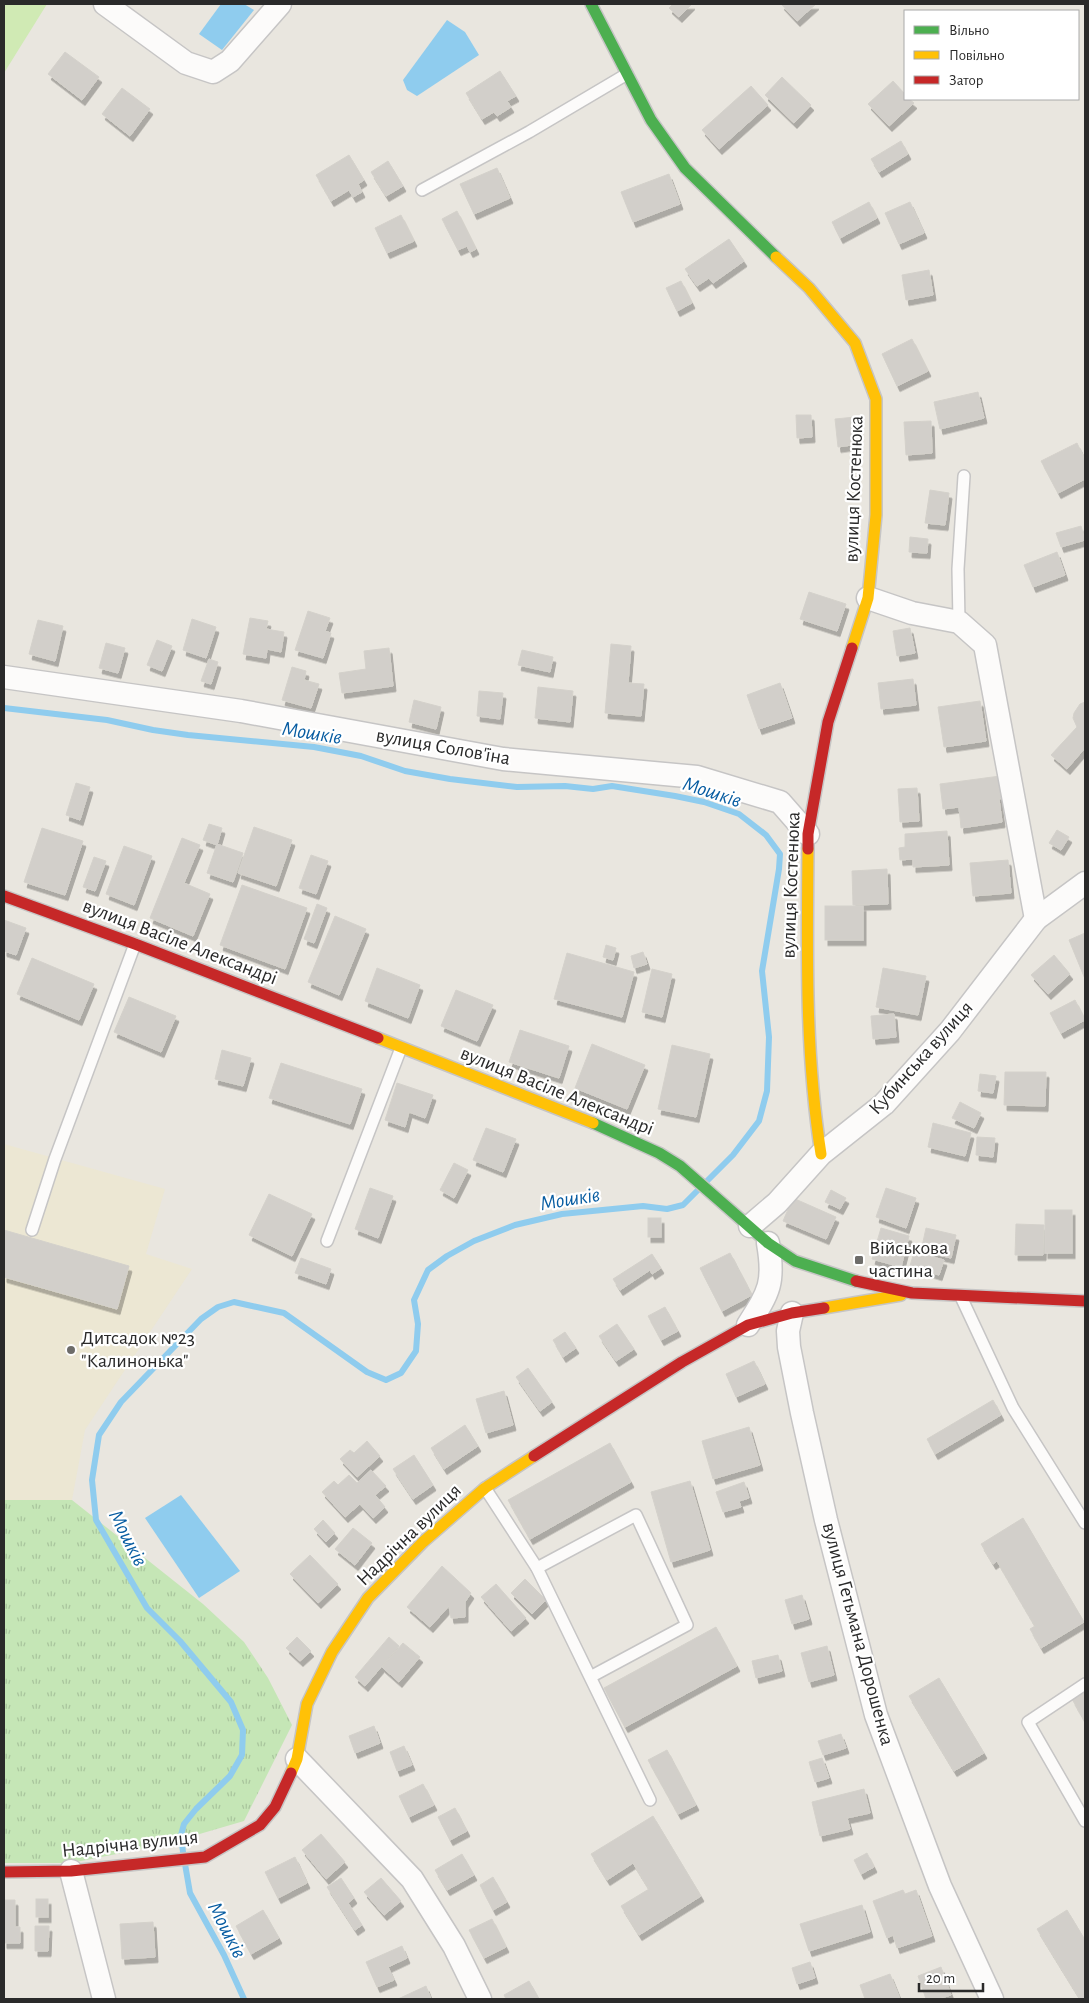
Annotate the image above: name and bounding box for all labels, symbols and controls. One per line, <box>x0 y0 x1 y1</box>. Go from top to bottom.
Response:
legend <box>904 10 1079 100</box>
text: Вільно <box>949 23 989 38</box>
text: Повільно <box>949 48 1005 63</box>
text: Затор <box>949 73 984 88</box>
street label: вулиця Костенюка <box>841 415 867 563</box>
water label: Мошків <box>281 718 343 748</box>
street label: вулиця Солов'їна <box>374 725 512 769</box>
water label: Мошків <box>680 773 744 811</box>
street label: вулиця Костенюка <box>778 811 804 959</box>
street label: вулиця Васіле Александрі <box>80 896 280 988</box>
street label: Кубинська вулиця <box>865 998 977 1118</box>
street label: вулиця Васіле Александрі <box>457 1043 657 1139</box>
water label: Мошків <box>539 1184 601 1214</box>
place label: Військова частина <box>869 1238 948 1281</box>
marker: Військова частина <box>853 1254 865 1266</box>
place label: Дитсадок №23 "Калинонька" <box>81 1328 195 1371</box>
marker: Дитсадок №23 "Калинонька" <box>65 1344 77 1356</box>
street label: Надрічна вулиця <box>353 1480 465 1590</box>
water label: Мошків <box>105 1506 151 1570</box>
street label: вулиця Гетьмана Дорошенка <box>819 1520 897 1748</box>
street label: Надрічна вулиця <box>61 1827 199 1861</box>
water label: Мошків <box>204 1898 250 1962</box>
scale bar <box>919 1960 983 1992</box>
text: 20 m <box>926 1971 955 1986</box>

